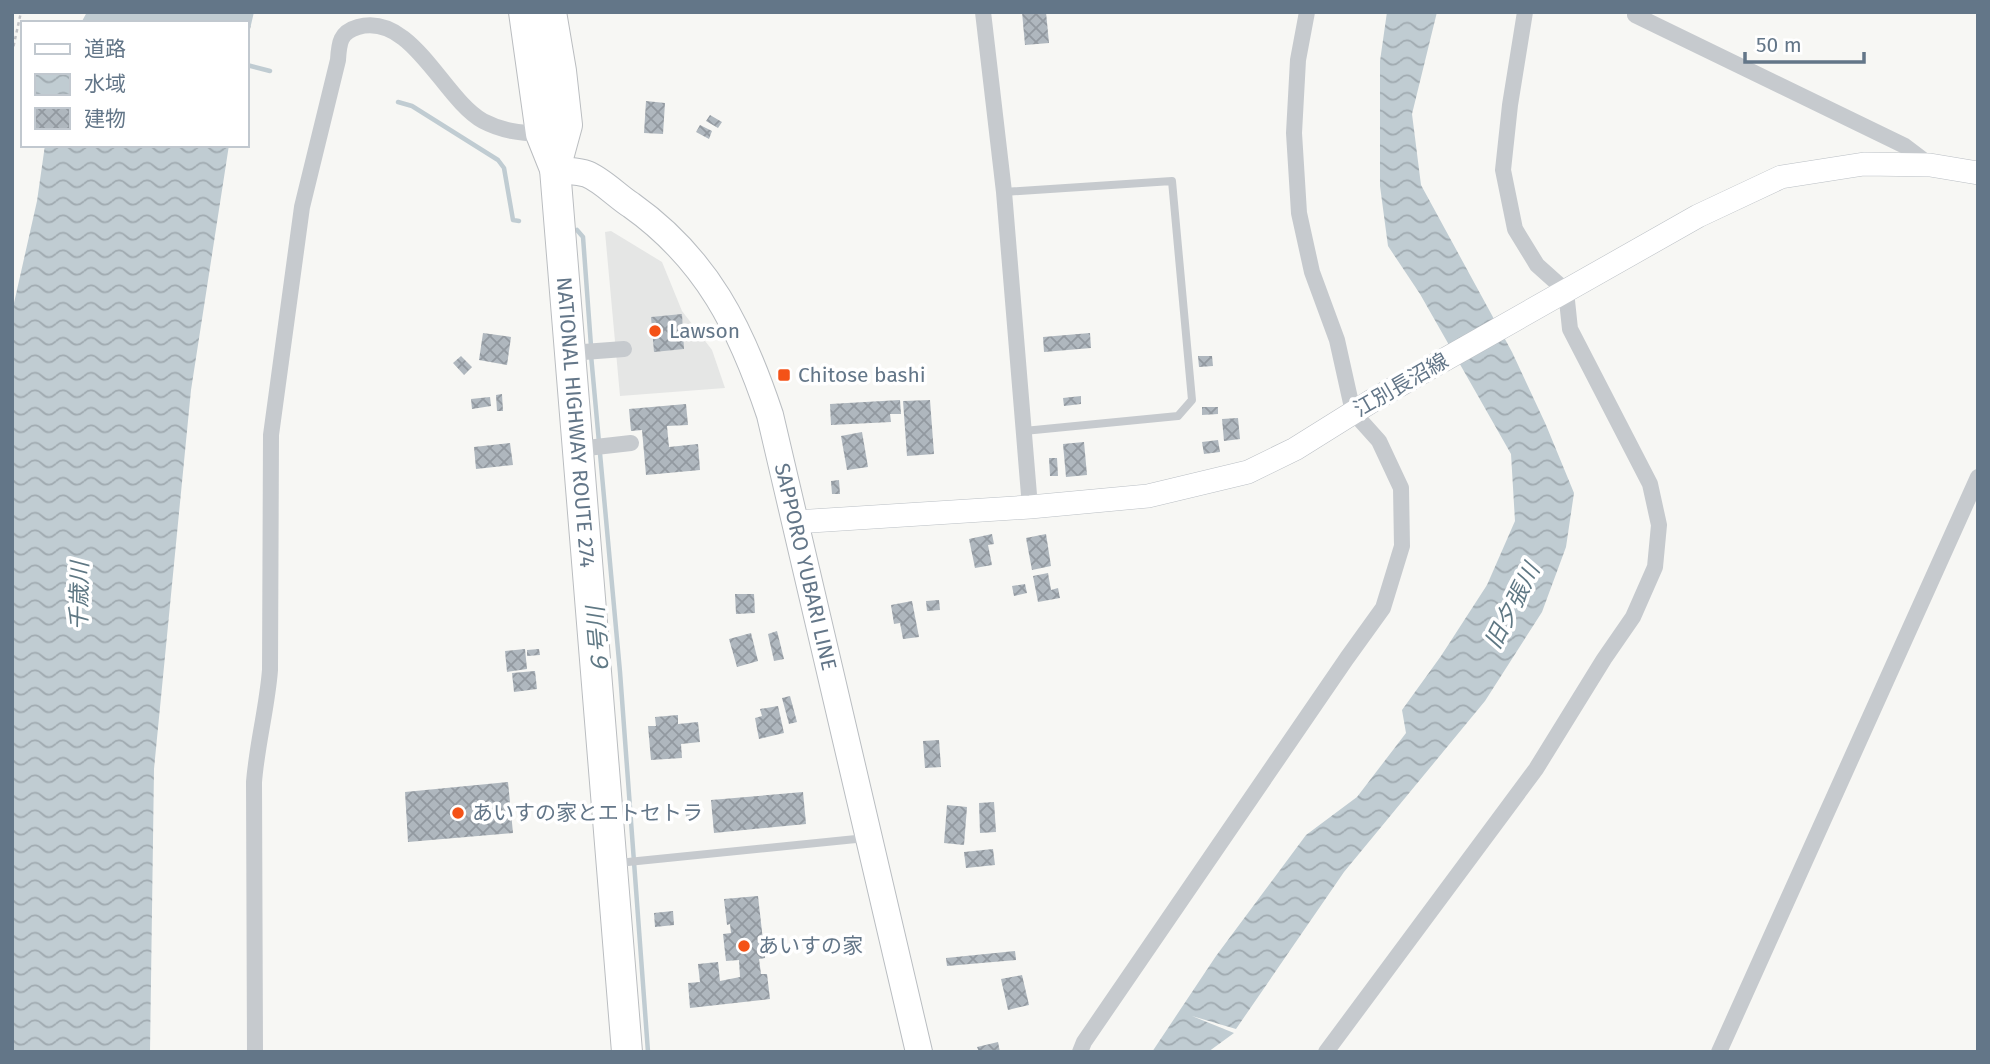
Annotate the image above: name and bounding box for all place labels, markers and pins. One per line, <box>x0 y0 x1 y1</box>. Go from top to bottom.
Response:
place label: Lawson <box>669 318 740 344</box>
marker: Lawson <box>647 323 663 339</box>
place label: Chitose bashi <box>798 362 926 388</box>
marker: Chitose bashi <box>776 367 792 383</box>
place label: あいすの家とエトセトラ <box>472 800 703 826</box>
marker: あいすの家とエトセトラ <box>450 805 466 821</box>
place label: あいすの家 <box>758 933 863 959</box>
marker: あいすの家 <box>736 938 752 954</box>

